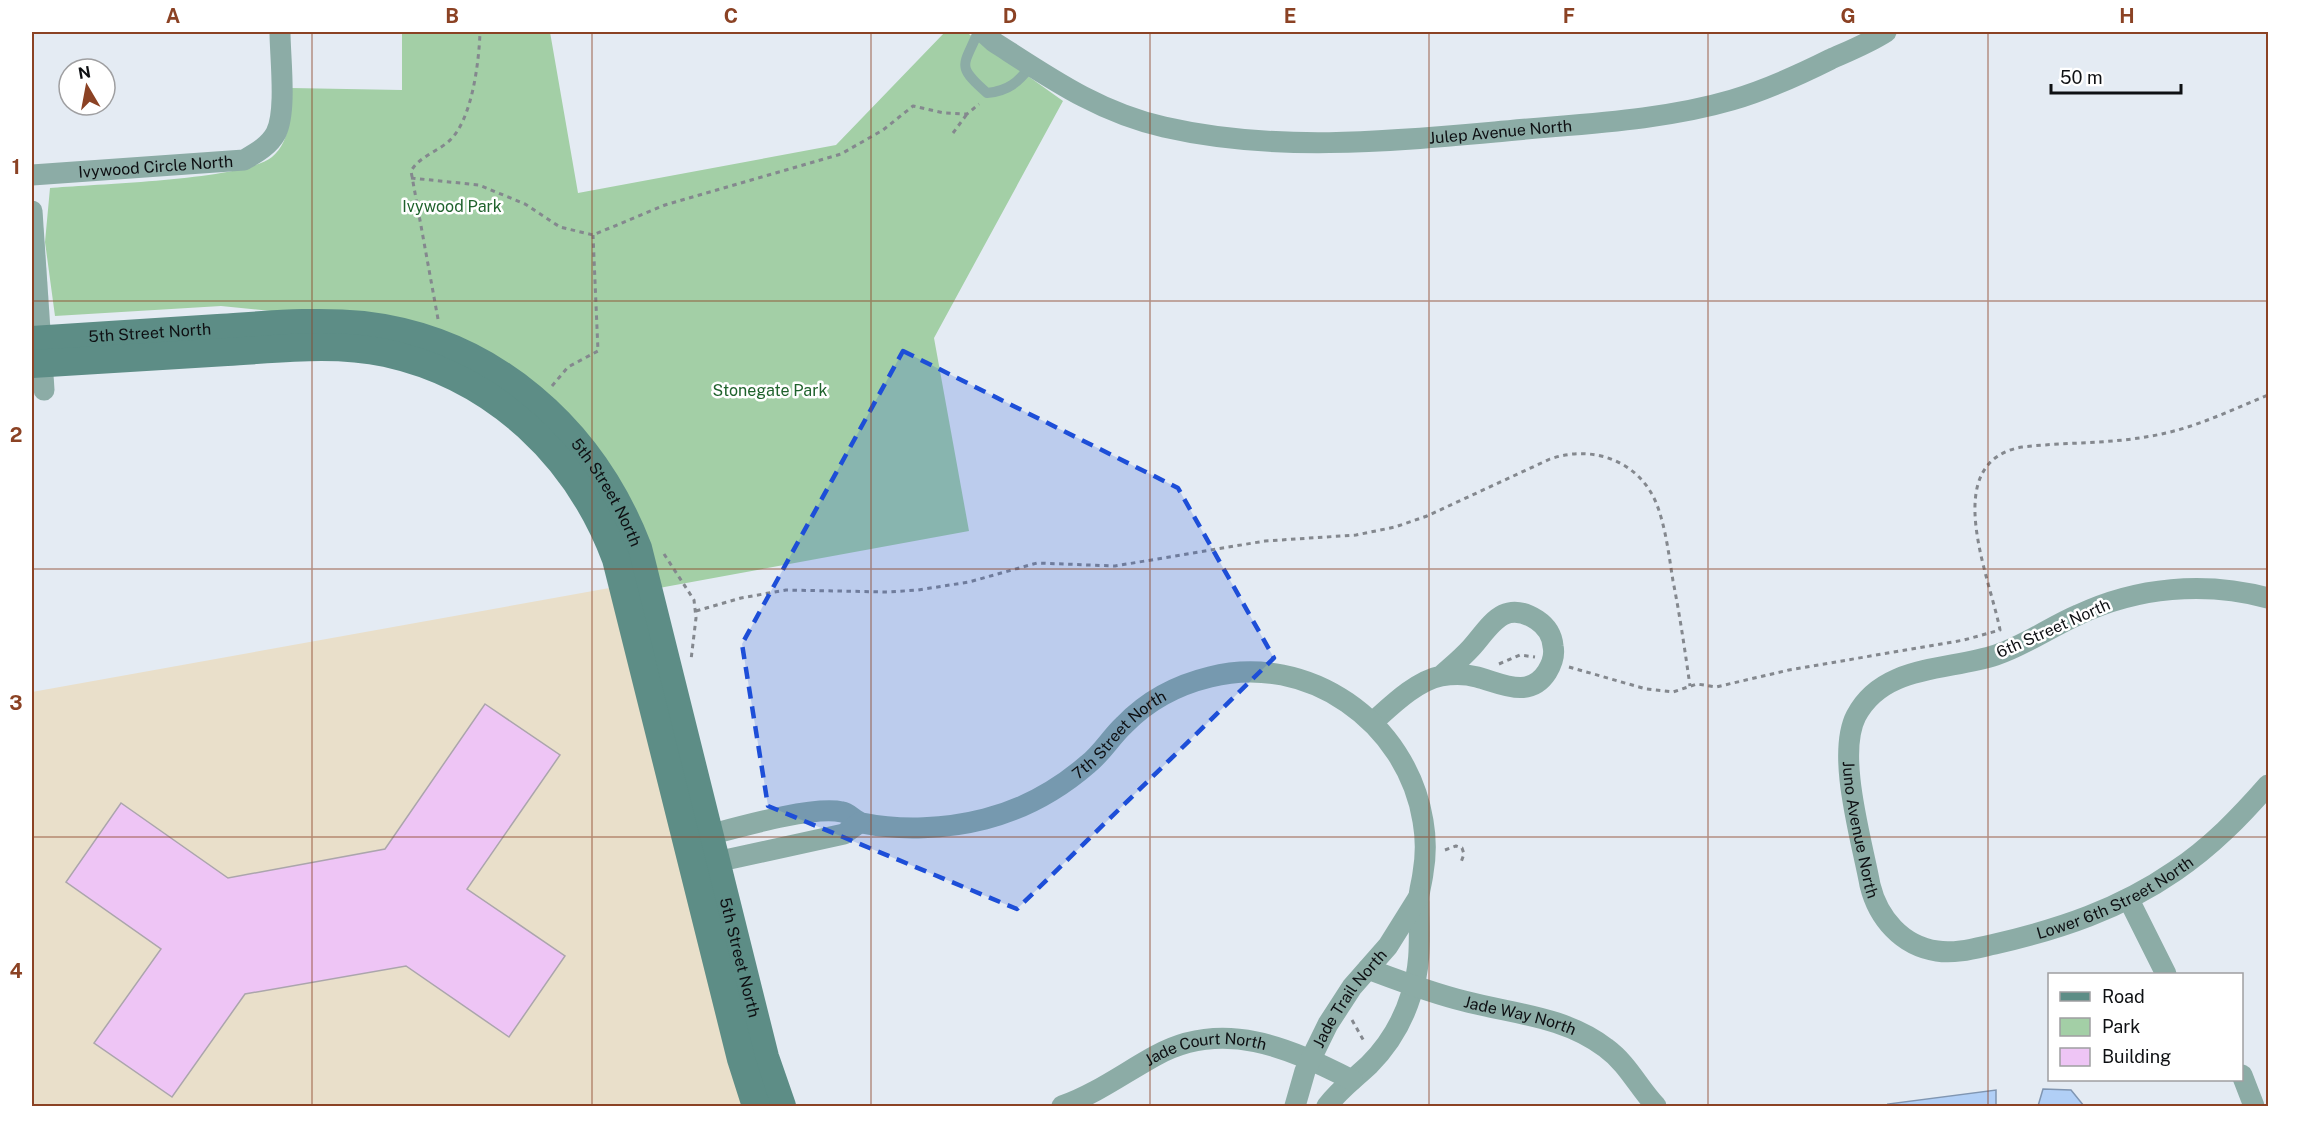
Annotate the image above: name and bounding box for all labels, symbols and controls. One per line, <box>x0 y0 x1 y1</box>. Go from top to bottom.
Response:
text: A <box>166 4 180 28</box>
text: B <box>445 4 459 28</box>
text: C <box>724 4 738 28</box>
text: D <box>1003 4 1017 28</box>
text: E <box>1284 4 1296 28</box>
text: F <box>1563 4 1575 28</box>
text: G <box>1840 4 1856 28</box>
text: H <box>2119 4 2135 28</box>
north arrow <box>57 57 117 117</box>
scale bar <box>2051 57 2182 95</box>
text: N <box>77 62 92 83</box>
text: 50 m <box>2060 67 2103 88</box>
street label: Julep Avenue North <box>1428 116 1573 148</box>
street label: Ivywood Circle North <box>78 152 234 182</box>
text: 1 <box>12 155 20 179</box>
park label: Ivywood Park <box>402 197 502 216</box>
street label: 5th Street North <box>88 319 212 346</box>
park label: Stonegate Park <box>713 381 827 400</box>
text: 2 <box>10 423 22 447</box>
street label: 5th Street North <box>567 434 645 549</box>
street label: 6th Street North <box>1993 595 2113 662</box>
street label: 7th Street North <box>1068 686 1169 783</box>
text: 3 <box>9 691 23 715</box>
street label: Juno Avenue North <box>1839 760 1882 901</box>
street label: Lower 6th Street North <box>2034 852 2197 943</box>
street label: 5th Street North <box>716 896 764 1019</box>
street label: Jade Trail North <box>1309 945 1391 1051</box>
text: 4 <box>9 959 23 983</box>
legend <box>2048 973 2243 1081</box>
text: Road <box>2102 986 2145 1007</box>
street label: Jade Way North <box>1462 992 1579 1039</box>
text: Park <box>2102 1016 2140 1037</box>
street label: Jade Court North <box>1141 1029 1269 1070</box>
text: Building <box>2102 1046 2171 1067</box>

